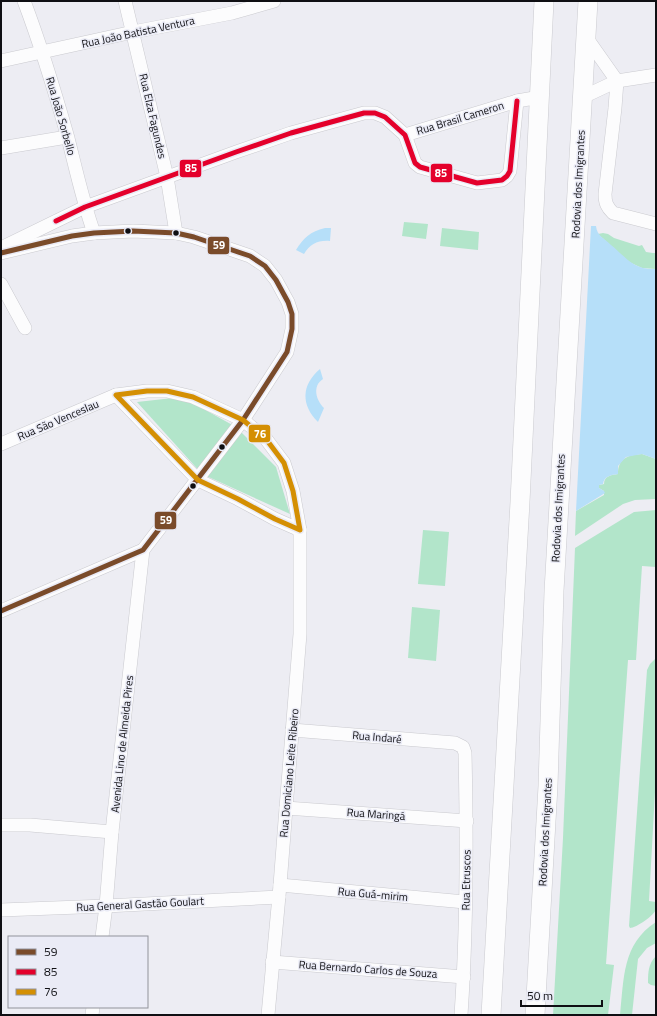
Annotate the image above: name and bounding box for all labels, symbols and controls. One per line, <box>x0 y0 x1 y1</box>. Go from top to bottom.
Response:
street label: Rua João Batista Ventura <box>80 12 196 52</box>
street label: Rua Elza Fagundes <box>135 72 171 160</box>
street label: Rua João Sorbello <box>42 75 80 157</box>
street label: Rua Brasil Cameron <box>414 97 506 139</box>
street label: Rodovia dos Imigrantes <box>567 129 589 239</box>
line badge: 85 <box>179 159 202 178</box>
text: 85 <box>185 160 197 176</box>
line badge: 85 <box>430 163 453 183</box>
text: 85 <box>435 165 447 181</box>
unlabelled marker <box>123 226 133 236</box>
unlabelled marker <box>171 228 181 238</box>
line badge: 59 <box>207 236 230 255</box>
text: 59 <box>213 237 225 253</box>
street label: Rua São Venceslau <box>15 396 101 444</box>
line badge: 76 <box>248 424 271 443</box>
text: 76 <box>254 426 266 442</box>
unlabelled marker <box>217 442 227 452</box>
street label: Rodovia dos Imigrantes <box>547 453 569 563</box>
unlabelled marker <box>188 481 198 491</box>
line badge: 59 <box>154 511 177 530</box>
text: 59 <box>160 512 172 528</box>
street label: Avenida Lino de Almeida Pires <box>107 674 137 814</box>
street label: Rua Domiciano Leite Ribeiro <box>275 708 303 838</box>
street label: Rua Indaré <box>352 727 403 747</box>
street label: Rodovia dos Imigrantes <box>534 777 556 887</box>
street label: Rua Maringá <box>346 804 406 824</box>
street label: Rua Etruscos <box>457 849 475 911</box>
street label: Rua Guá-mirim <box>337 883 409 905</box>
street label: Rua General Gastão Goulart <box>76 893 204 915</box>
legend <box>8 936 148 1008</box>
text: 59 <box>44 942 58 961</box>
street label: Rua Bernardo Carlos de Souza <box>298 956 438 982</box>
text: 85 <box>44 962 58 981</box>
text: 76 <box>44 982 58 1001</box>
scale bar <box>521 982 602 1008</box>
text: 50 m <box>527 986 553 1005</box>

